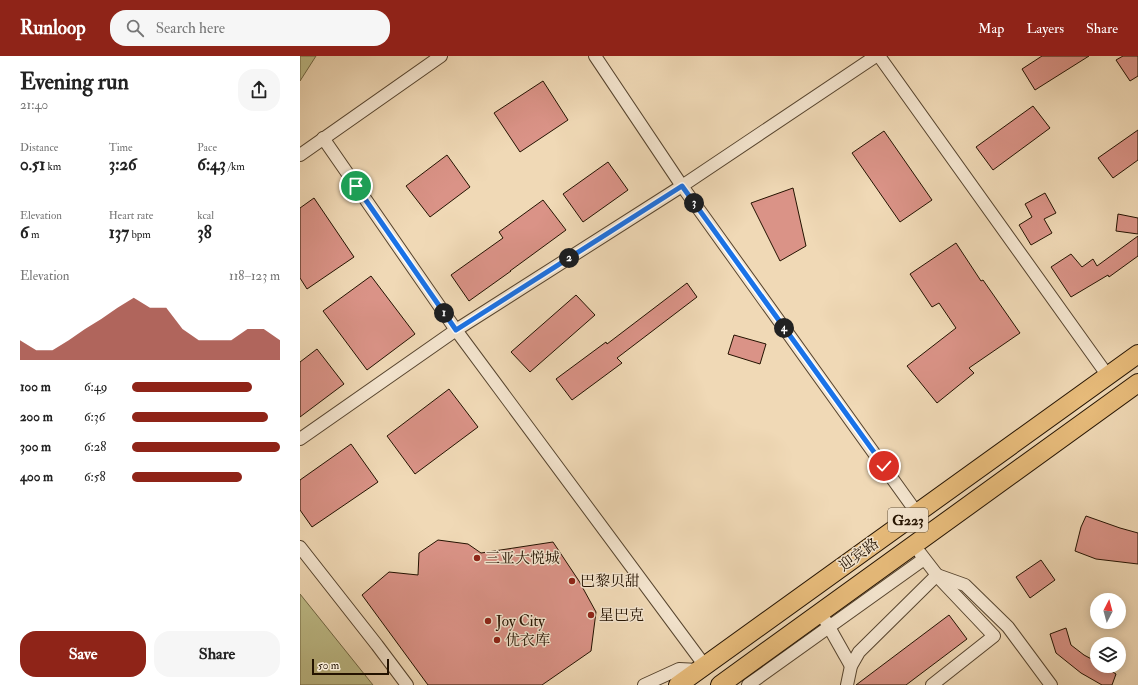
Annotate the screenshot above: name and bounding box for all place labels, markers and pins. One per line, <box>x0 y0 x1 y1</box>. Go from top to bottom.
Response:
pin <box>339 169 373 203</box>
pin: 3 <box>684 193 704 213</box>
pin: 2 <box>559 248 579 268</box>
pin: 1 <box>434 303 454 323</box>
pin: 4 <box>774 318 794 338</box>
pin <box>867 449 901 483</box>
place label: 三亚大悦城 <box>485 549 560 568</box>
marker: 三亚大悦城 <box>472 553 482 563</box>
place label: 巴黎贝甜 <box>580 572 640 591</box>
marker: 巴黎贝甜 <box>567 576 577 586</box>
place label: 星巴克 <box>599 606 644 625</box>
marker: 星巴克 <box>586 610 596 620</box>
place label: Joy City <box>495 612 545 632</box>
marker: Joy City <box>483 616 493 626</box>
place label: 优衣库 <box>505 631 550 650</box>
marker: 优衣库 <box>492 635 502 645</box>

